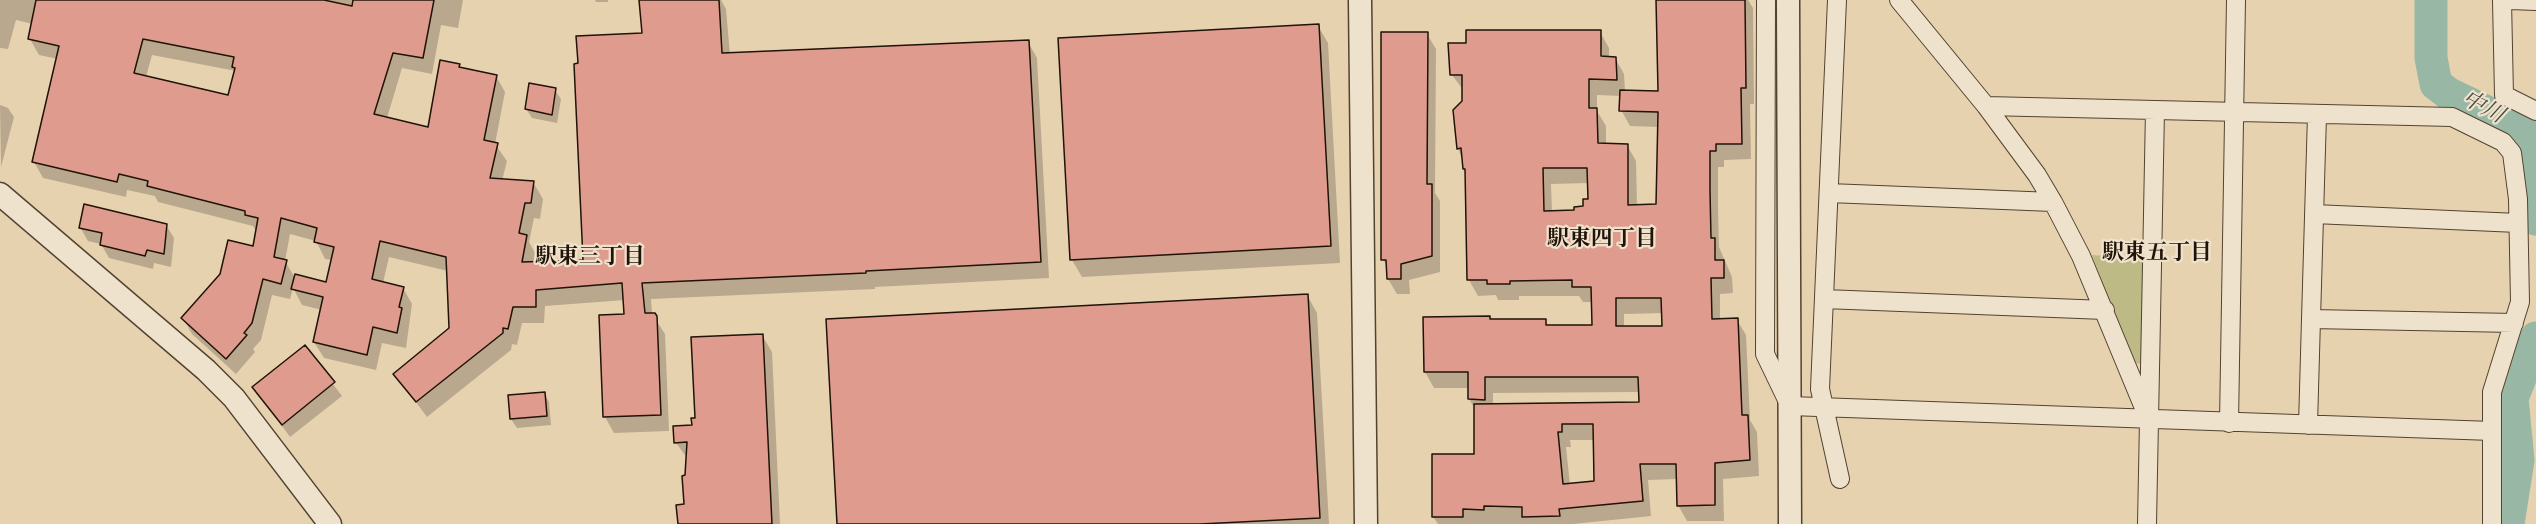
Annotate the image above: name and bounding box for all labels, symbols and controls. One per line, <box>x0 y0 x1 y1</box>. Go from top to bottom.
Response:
water label: 中川 <box>2456 87 2508 131</box>
district label: 駅東四丁目 <box>1547 228 1657 254</box>
district label: 駅東五丁目 <box>2102 242 2212 268</box>
district label: 駅東三丁目 <box>535 246 645 272</box>

